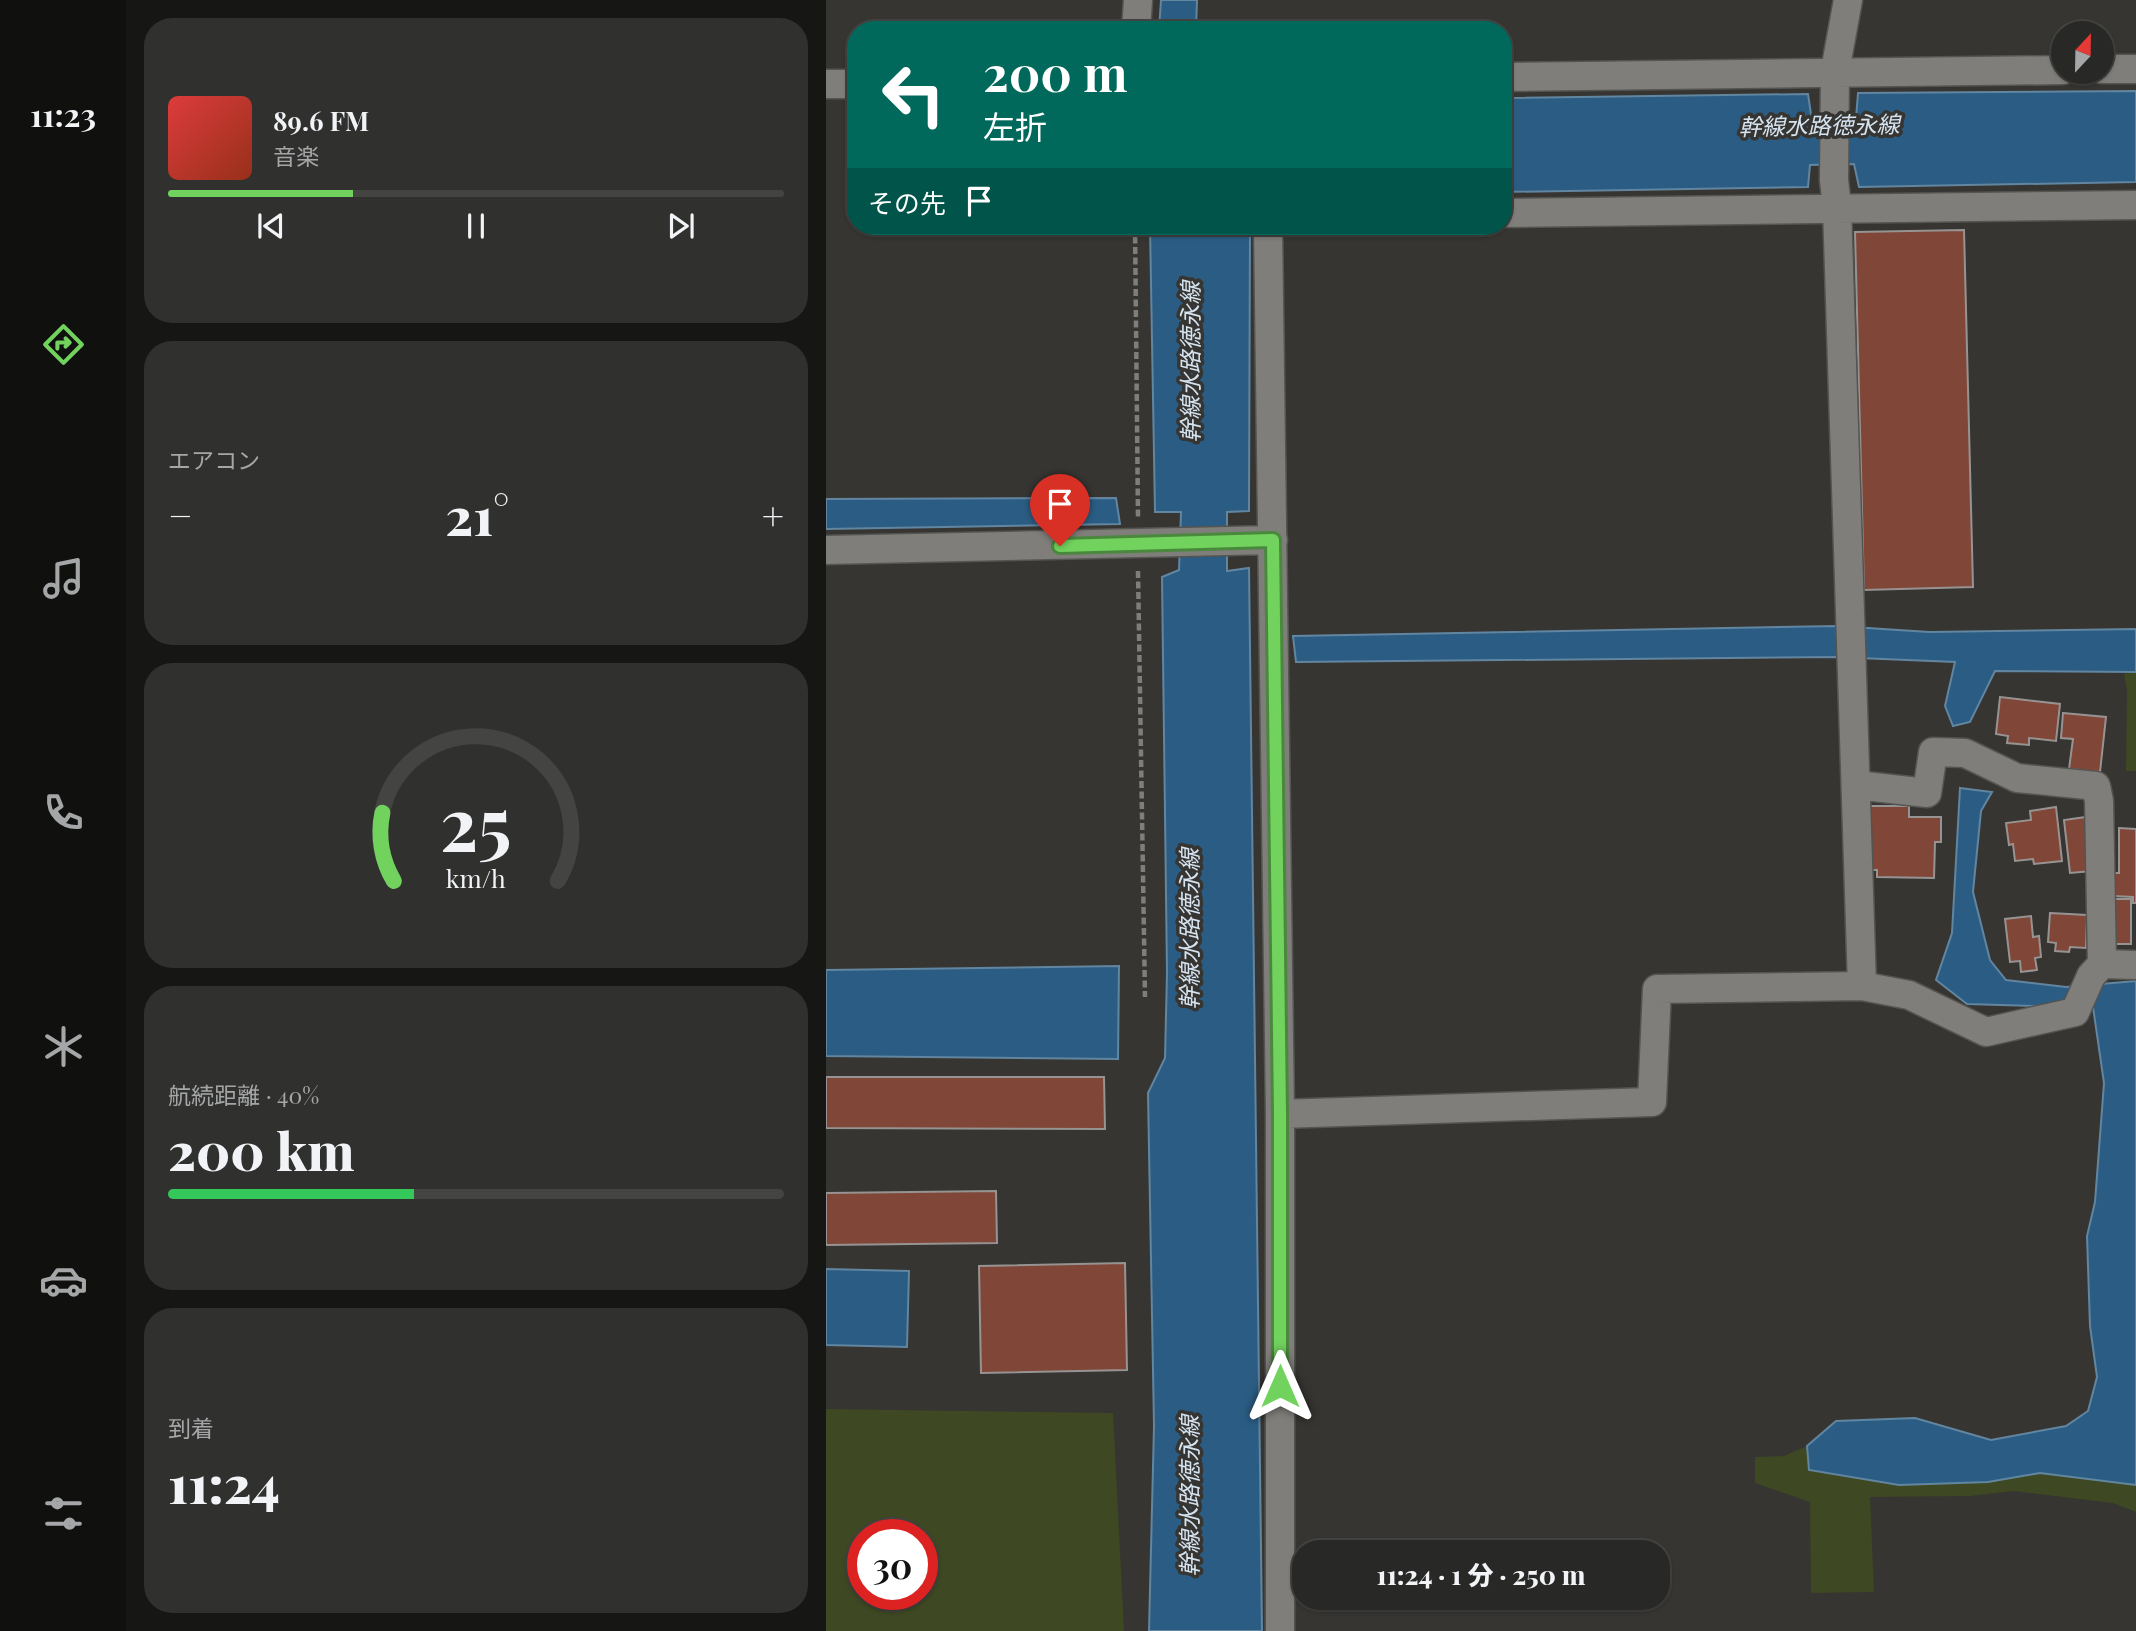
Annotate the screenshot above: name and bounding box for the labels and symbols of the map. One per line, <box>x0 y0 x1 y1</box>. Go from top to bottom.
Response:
north arrow <box>2051 21 2114 84</box>
water label: 幹線水路徳永線 <box>1738 108 1903 141</box>
water label: 幹線水路徳永線 <box>1174 279 1205 443</box>
pin <box>1030 474 1090 546</box>
water label: 幹線水路徳永線 <box>1173 846 1204 1010</box>
position arrow <box>1243 1349 1317 1423</box>
water label: 幹線水路徳永線 <box>1173 1413 1204 1577</box>
speed limit sign: 30 <box>847 1519 938 1610</box>

